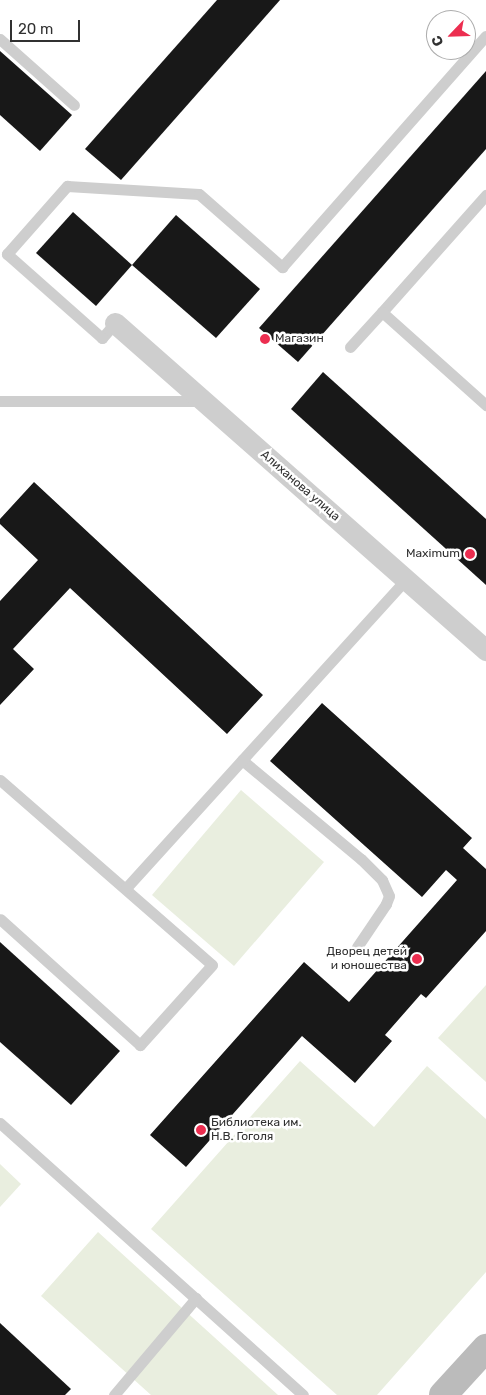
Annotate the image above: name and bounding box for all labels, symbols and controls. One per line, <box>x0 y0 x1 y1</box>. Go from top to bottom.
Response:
scale bar <box>12 10 82 42</box>
north arrow <box>426 10 476 60</box>
text: 20 m <box>18 20 53 38</box>
text: С <box>428 33 448 49</box>
place label: Магазин <box>275 332 324 346</box>
marker: Магазин <box>259 333 271 345</box>
street label: Алиханова улица <box>257 448 343 524</box>
place label: Maximum <box>406 547 460 561</box>
marker: Maximum <box>464 548 476 560</box>
place label: Дворец детей и юношества <box>327 945 407 973</box>
marker: Дворец детей и юношества <box>411 953 423 965</box>
place label: Библиотека им. Н.В. Гоголя <box>211 1116 301 1144</box>
marker: Библиотека им. Н.В. Гоголя <box>195 1124 207 1136</box>

